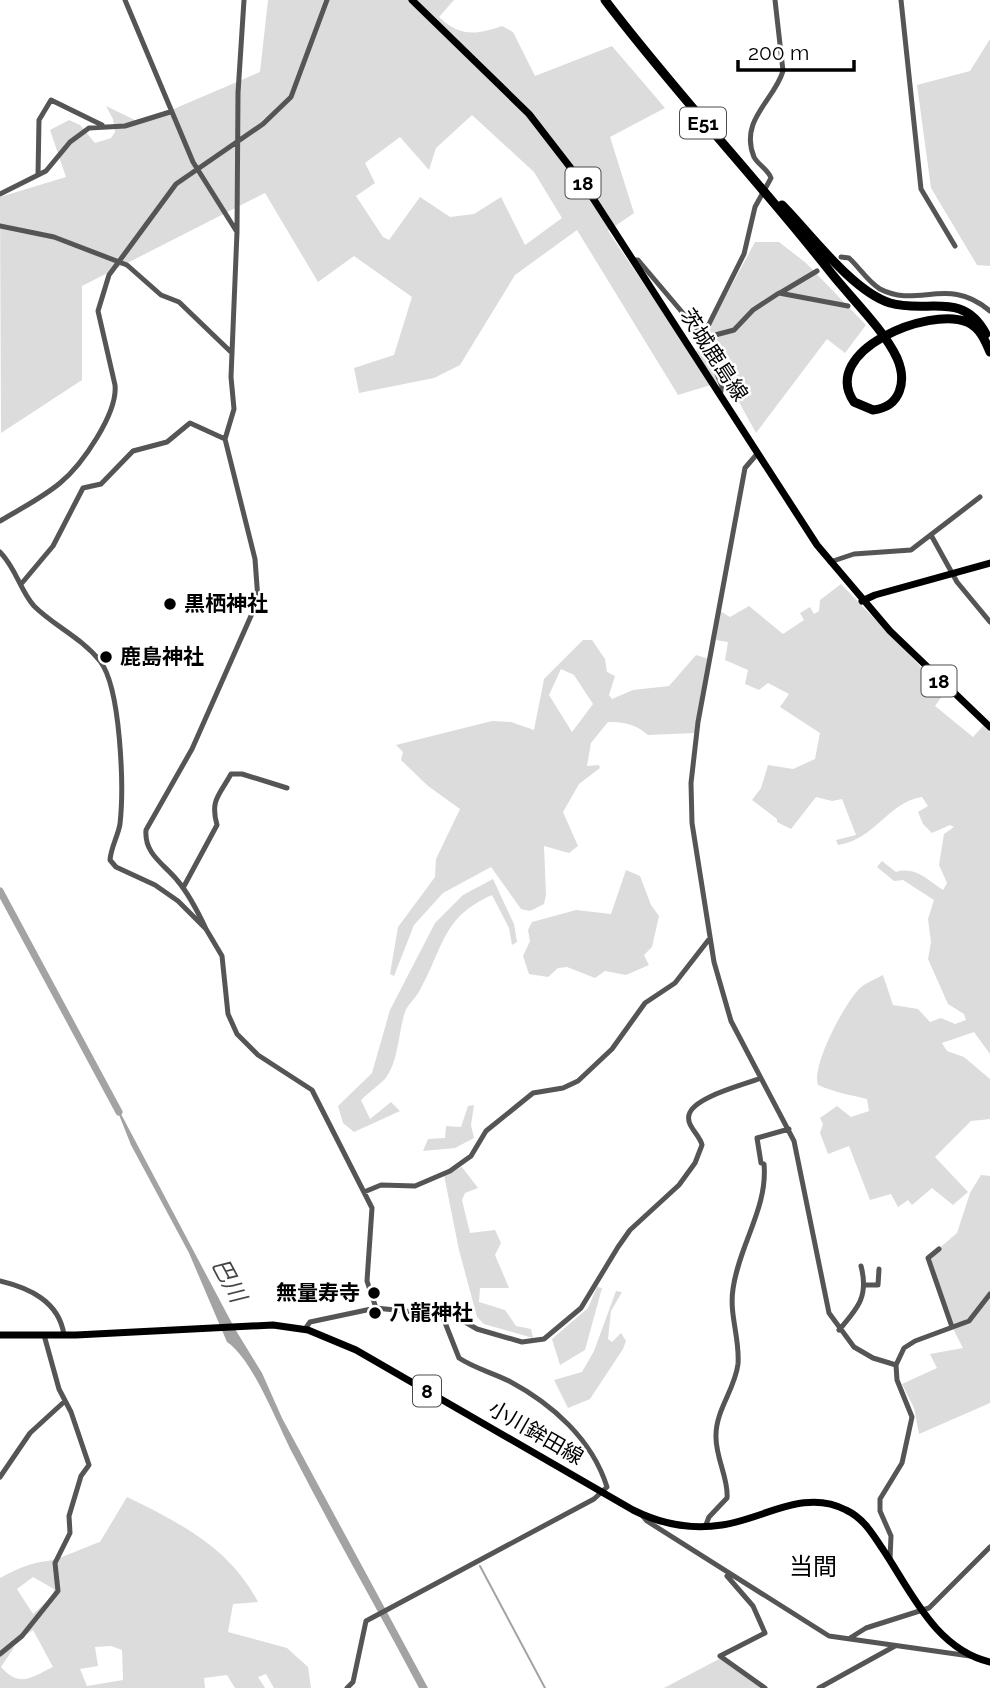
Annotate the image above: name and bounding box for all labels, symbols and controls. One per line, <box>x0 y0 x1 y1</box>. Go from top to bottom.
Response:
scale bar <box>738 28 853 72</box>
text: 200 m <box>748 40 809 65</box>
road number: E51 <box>680 108 726 139</box>
road number: 18 <box>566 168 600 198</box>
street label: 茨城鹿島線 <box>675 304 753 406</box>
place label: 黒栖神社 <box>184 591 268 616</box>
marker: 黒栖神社 <box>162 596 178 612</box>
place label: 鹿島神社 <box>120 644 204 669</box>
marker: 鹿島神社 <box>98 649 114 665</box>
road number: 18 <box>922 666 956 696</box>
water label: 巴川 <box>207 1253 254 1309</box>
place label: 無量寿寺 <box>276 1280 360 1305</box>
marker: 無量寿寺 <box>366 1285 382 1301</box>
place label: 八龍神社 <box>389 1300 473 1325</box>
marker: 八龍神社 <box>367 1305 383 1321</box>
road number: 8 <box>413 1376 441 1406</box>
street label: 小川鉾田線 <box>485 1395 588 1470</box>
district label: 当間 <box>789 1552 837 1581</box>

